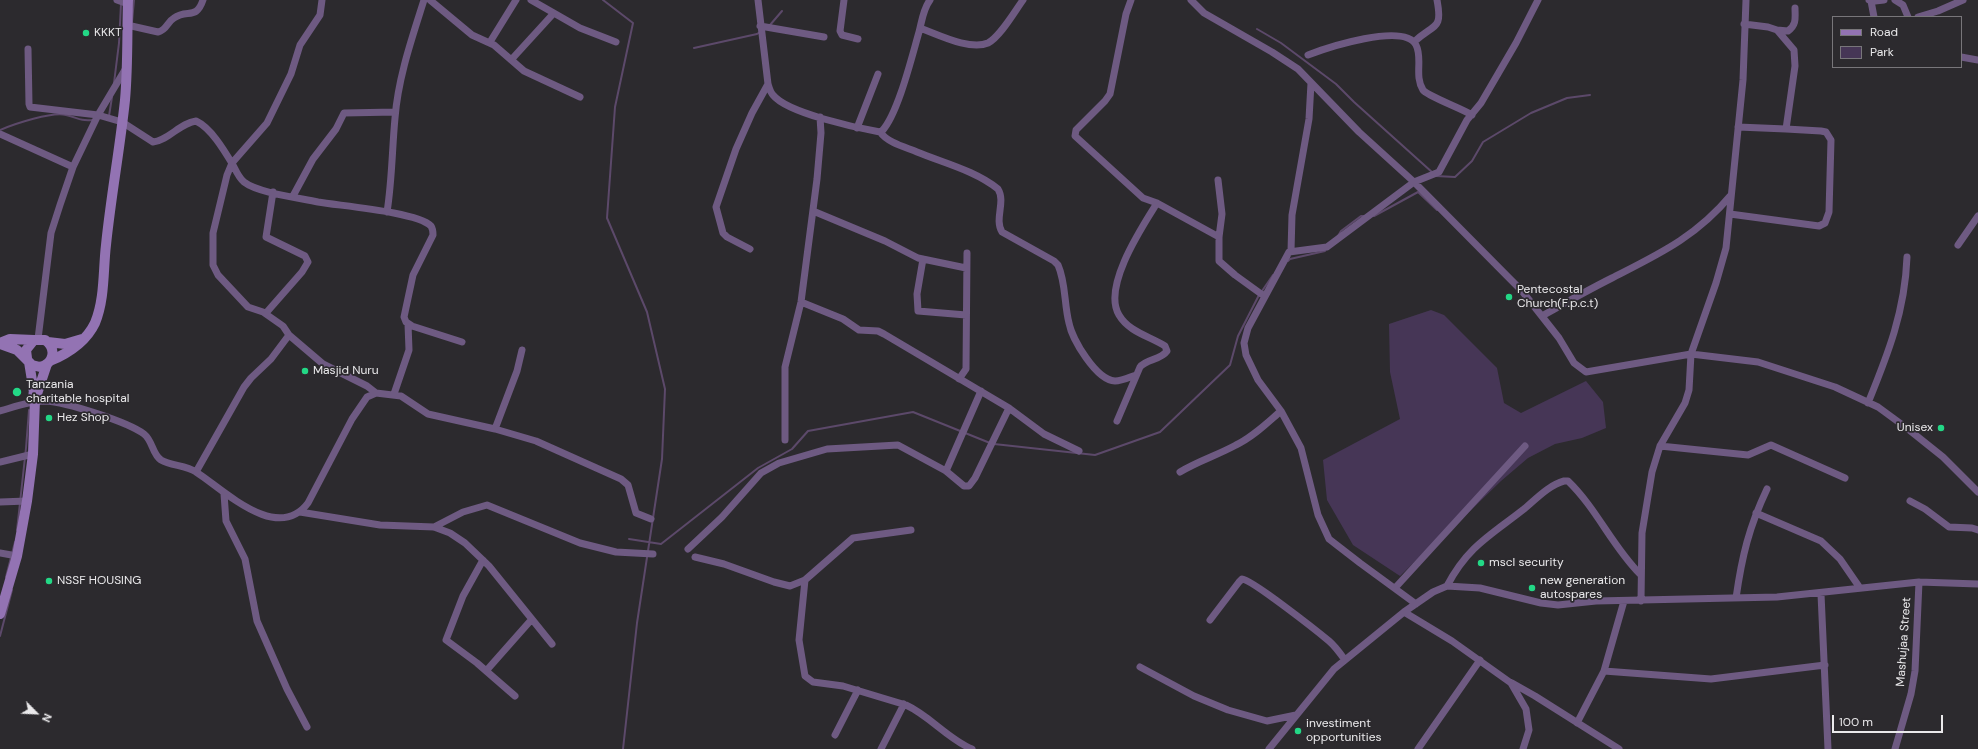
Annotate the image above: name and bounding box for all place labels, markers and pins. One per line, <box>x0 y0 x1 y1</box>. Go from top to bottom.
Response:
place label: KKKT <box>94 26 122 40</box>
marker: KKKT <box>81 28 91 38</box>
place label: Pentecostal Church(F.p.c.t) <box>1517 283 1598 311</box>
marker: Pentecostal Church(F.p.c.t) <box>1504 292 1514 302</box>
place label: Masjid Nuru <box>313 364 379 378</box>
marker: Masjid Nuru <box>300 366 310 376</box>
place label: Tanzania charitable hospital <box>26 378 129 406</box>
marker: Tanzania charitable hospital <box>11 386 23 398</box>
place label: Hez Shop <box>57 411 109 425</box>
marker: Hez Shop <box>44 413 54 423</box>
place label: Unisex <box>1897 421 1933 435</box>
marker: Unisex <box>1936 423 1946 433</box>
place label: mscl security <box>1489 556 1564 570</box>
marker: mscl security <box>1476 558 1486 568</box>
place label: NSSF HOUSING <box>57 574 141 588</box>
place label: new generation autospares <box>1540 574 1625 602</box>
marker: NSSF HOUSING <box>44 576 54 586</box>
marker: new generation autospares <box>1527 583 1537 593</box>
place label: investiment opportunities <box>1306 717 1381 745</box>
marker: investiment opportunities <box>1293 726 1303 736</box>

